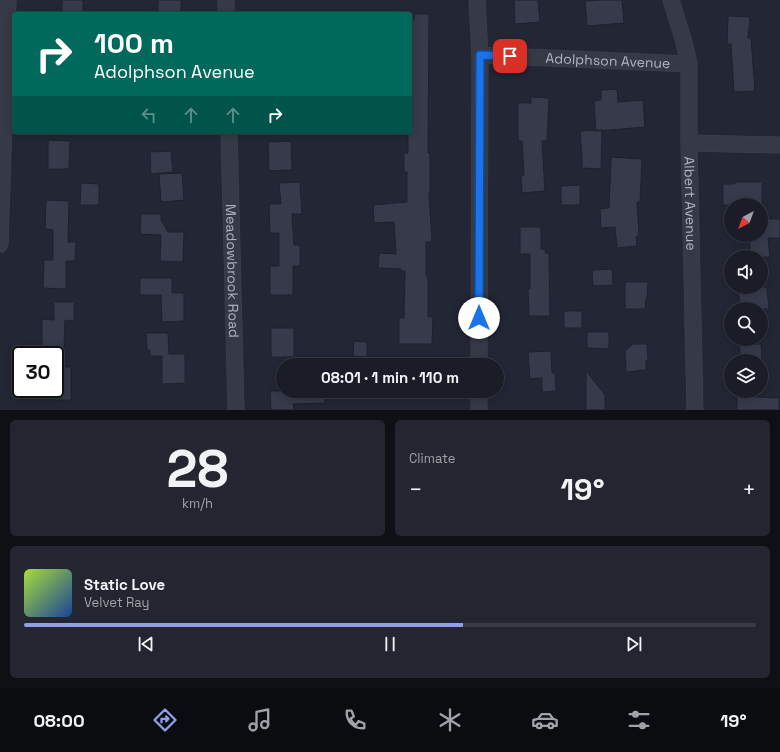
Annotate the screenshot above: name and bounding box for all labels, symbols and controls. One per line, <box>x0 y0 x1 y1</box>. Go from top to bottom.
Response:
text: 100 m <box>94 25 174 61</box>
icon: right <box>28 28 80 80</box>
pin <box>493 39 527 73</box>
icon: arrive <box>499 45 521 67</box>
street label: Adolphson Avenue <box>545 49 671 72</box>
text: Adolphson Avenue <box>94 60 255 83</box>
icon: left <box>138 104 160 126</box>
icon: ahead <box>180 104 202 126</box>
icon: ahead <box>222 104 244 126</box>
icon: right <box>264 104 286 126</box>
street label: Albert Avenue <box>680 156 700 251</box>
north arrow <box>724 198 768 242</box>
map controls <box>724 198 768 398</box>
street label: Meadowbrook Road <box>222 204 243 338</box>
button: sound <box>724 250 768 294</box>
position arrow <box>458 297 500 339</box>
button: search <box>724 302 768 346</box>
speed limit sign: 30 <box>12 346 64 398</box>
button: layers <box>724 354 768 398</box>
text: 08:01 · 1 min · 110 m <box>321 368 459 387</box>
text: 28 <box>166 436 229 502</box>
text: Climate <box>409 450 455 467</box>
text: 19° <box>561 470 604 509</box>
text: − <box>409 475 423 503</box>
text: + <box>742 475 756 503</box>
text: km/h <box>182 495 213 512</box>
text: Static Love <box>84 575 165 594</box>
text: Velvet Ray <box>84 594 149 611</box>
icon: previous <box>135 633 157 655</box>
icon: pause <box>379 633 401 655</box>
icon: next <box>623 633 645 655</box>
icon: directions <box>151 706 179 734</box>
icon: music <box>246 706 274 734</box>
icon: phone <box>341 706 369 734</box>
icon: climate <box>436 706 464 734</box>
icon: car <box>531 706 559 734</box>
icon: filters <box>625 706 653 734</box>
text: 08:00 <box>33 709 85 732</box>
text: 19° <box>720 709 746 732</box>

